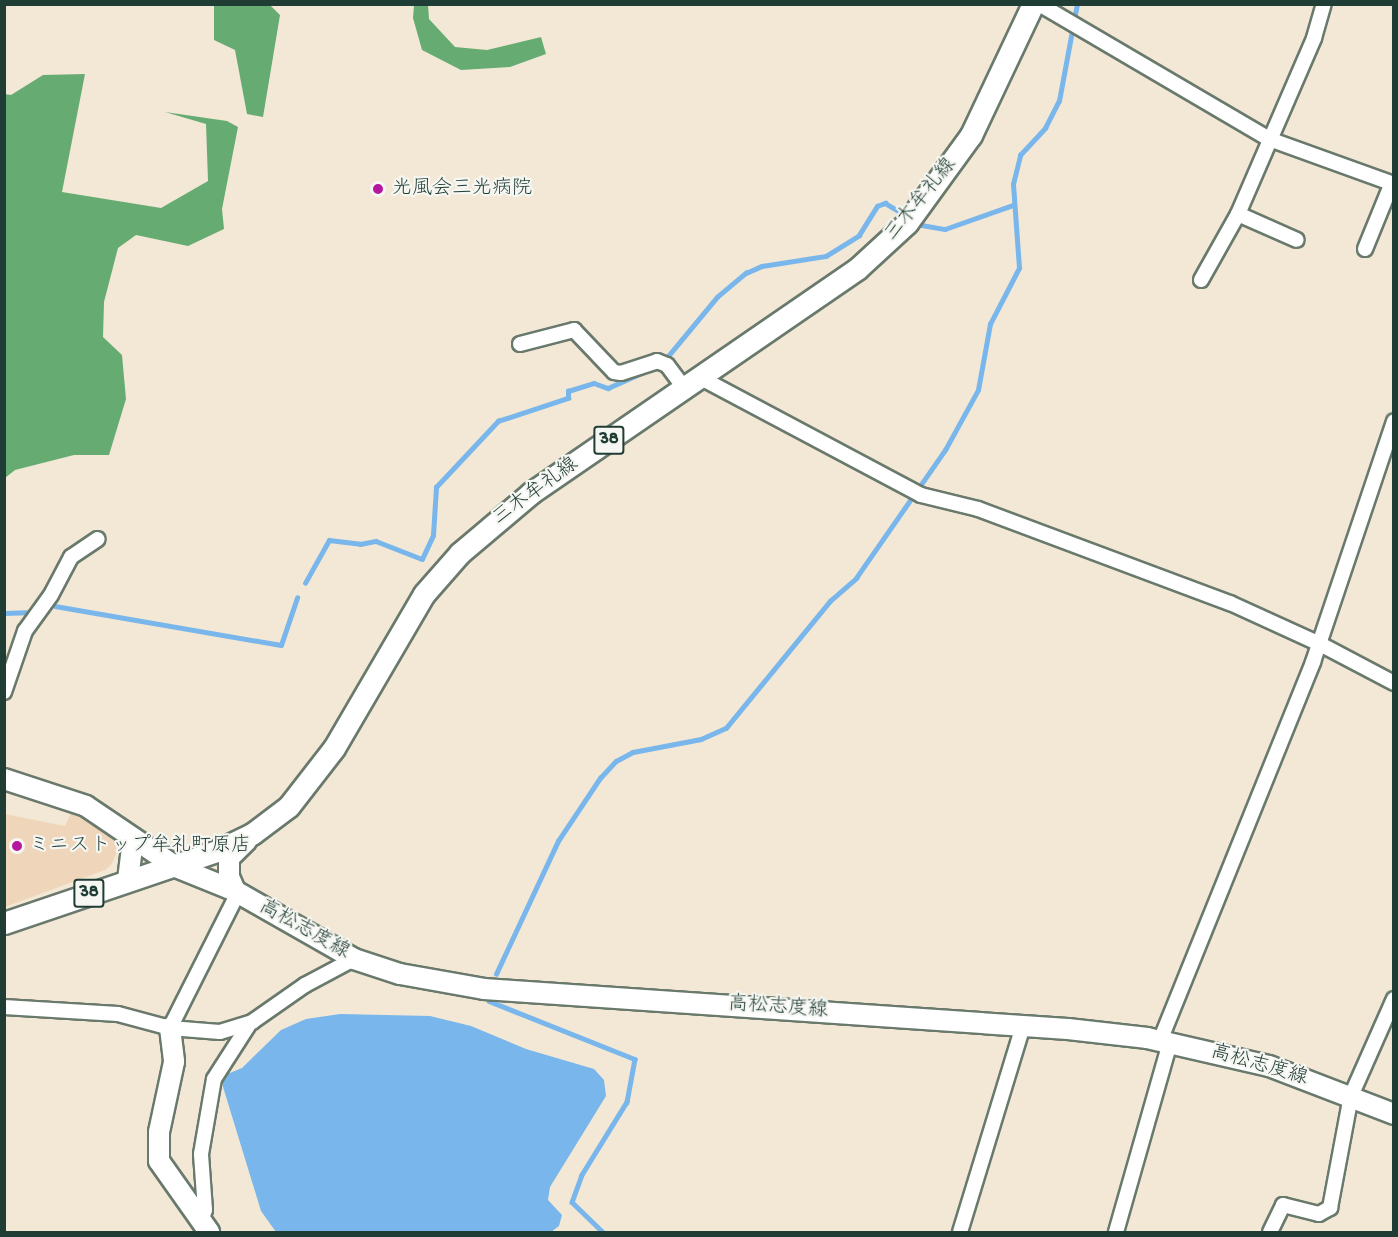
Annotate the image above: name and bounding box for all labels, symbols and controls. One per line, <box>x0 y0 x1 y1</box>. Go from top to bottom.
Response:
street label: 三木牟礼線 <box>880 154 962 246</box>
place label: 光風会三光病院 <box>392 177 532 201</box>
marker: 光風会三光病院 <box>369 180 387 198</box>
road number: 38 <box>592 425 626 455</box>
street label: 三木牟礼線 <box>488 453 584 531</box>
place label: ミニストップ牟礼町原店 <box>29 834 249 858</box>
marker: ミニストップ牟礼町原店 <box>10 839 24 853</box>
road number: 38 <box>72 878 106 908</box>
street label: 高松志度線 <box>254 895 354 965</box>
street label: 高松志度線 <box>727 993 829 1023</box>
street label: 高松志度線 <box>1208 1041 1310 1091</box>

